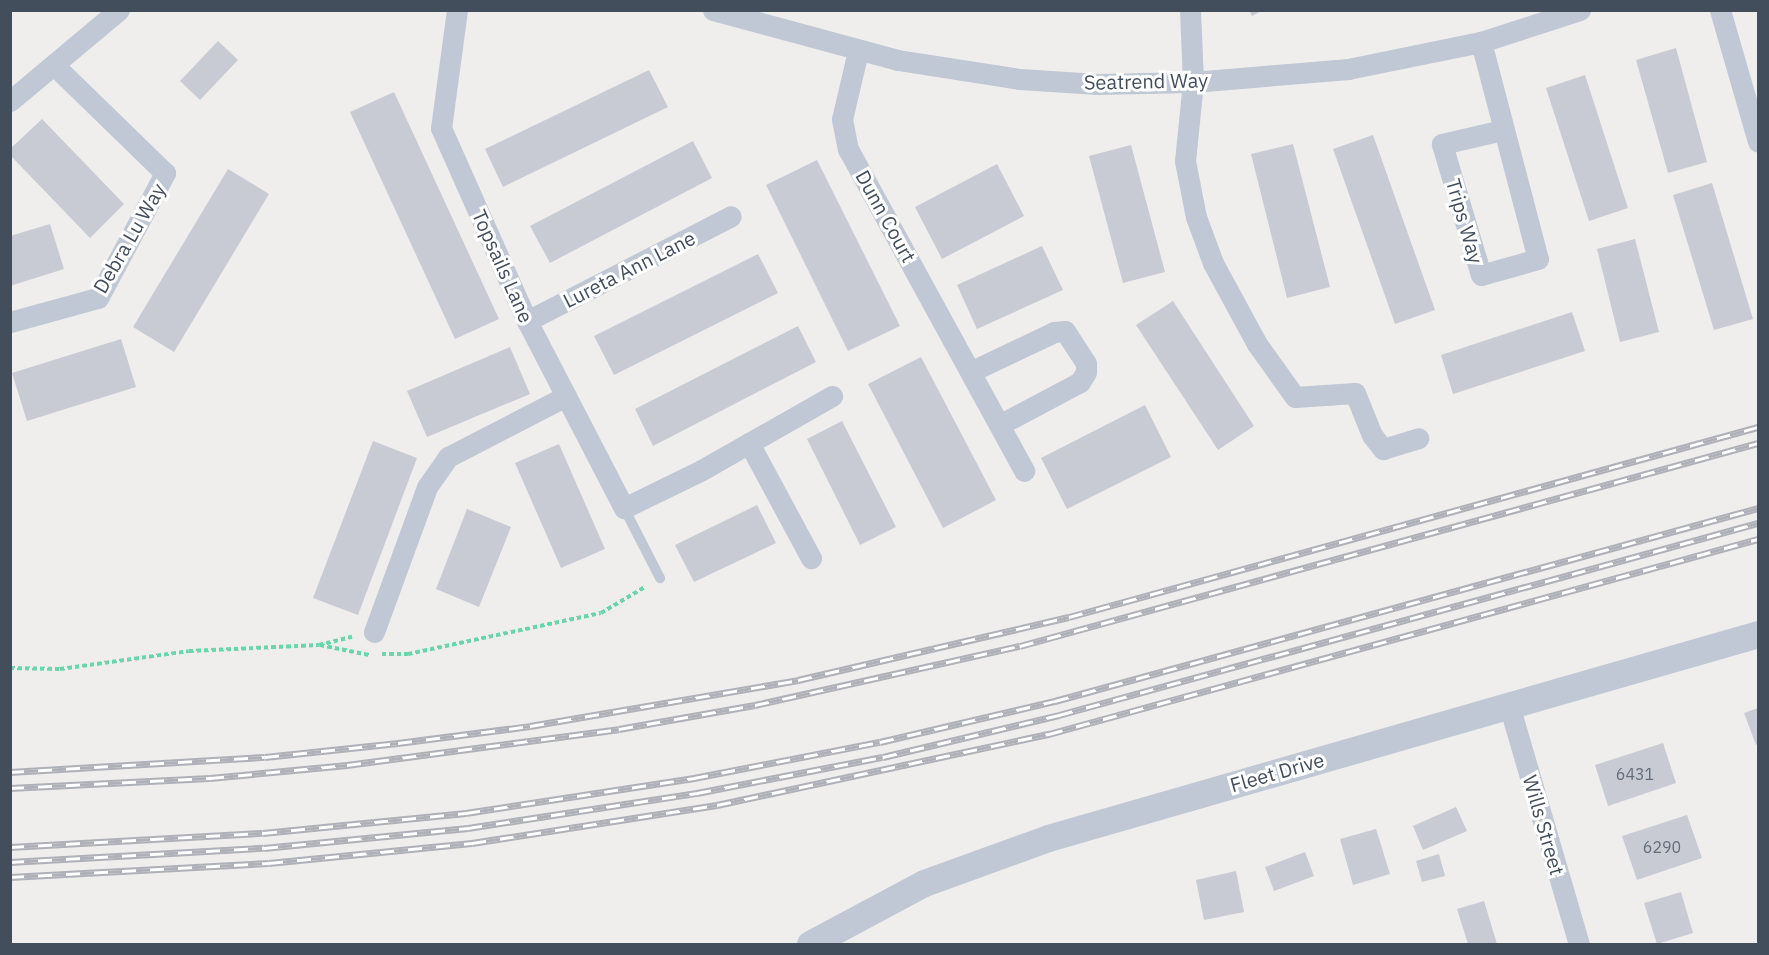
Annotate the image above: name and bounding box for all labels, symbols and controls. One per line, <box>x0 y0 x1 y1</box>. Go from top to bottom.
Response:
street label: Seatrend Way <box>1084 68 1208 94</box>
street label: Dunn Court <box>851 166 921 266</box>
street label: Trips Way <box>1441 176 1489 266</box>
street label: Debra Lu Way <box>88 179 170 297</box>
street label: Topsails Lane <box>467 206 539 326</box>
street label: Lureta Ann Lane <box>559 225 699 313</box>
street label: Fleet Drive <box>1227 747 1327 797</box>
house number: 6431 <box>1616 764 1654 784</box>
street label: Wills Street <box>1518 772 1570 878</box>
house number: 6290 <box>1643 837 1681 857</box>

